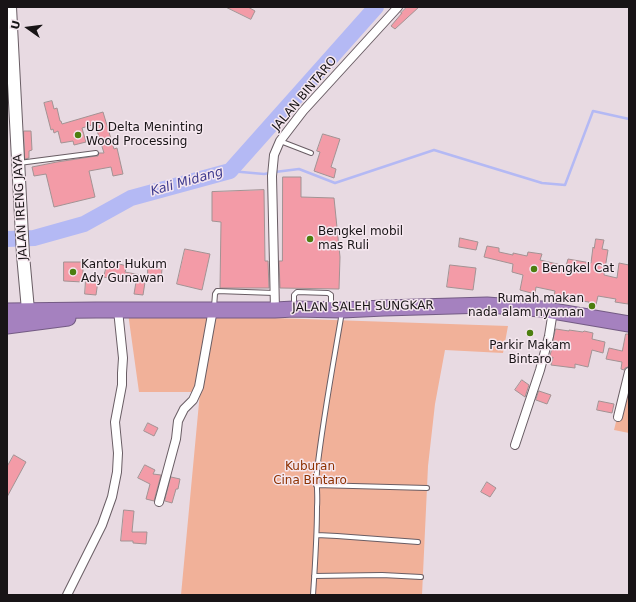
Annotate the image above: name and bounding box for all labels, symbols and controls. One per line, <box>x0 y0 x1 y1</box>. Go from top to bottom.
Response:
north arrow <box>8 8 48 48</box>
text: U <box>8 19 23 31</box>
street label: JALAN BINTARO <box>270 54 340 134</box>
place label: UD Delta Meninting Wood Processing <box>86 121 203 149</box>
marker: UD Delta Meninting Wood Processing <box>73 130 83 140</box>
street label: JALAN IRENG JAYA <box>11 154 31 260</box>
water label: Kali Midang <box>149 164 225 200</box>
place label: Bengkel mobil mas Ruli <box>318 225 403 253</box>
marker: Bengkel mobil mas Ruli <box>305 234 315 244</box>
place label: Kantor Hukum Ady Gunawan <box>81 258 167 286</box>
place label: Bengkel Cat <box>542 262 614 276</box>
marker: Bengkel Cat <box>529 264 539 274</box>
marker: Kantor Hukum Ady Gunawan <box>68 267 78 277</box>
place label: Rumah makan nada alam nyaman <box>468 292 584 320</box>
street label: JALAN SALEH SUNGKAR <box>292 299 434 315</box>
marker: Rumah makan nada alam nyaman <box>587 301 597 311</box>
marker: Parkir Makam Bintaro <box>525 328 535 338</box>
place label: Parkir Makam Bintaro <box>489 339 571 367</box>
park label: Kuburan Cina Bintaro <box>273 460 347 488</box>

